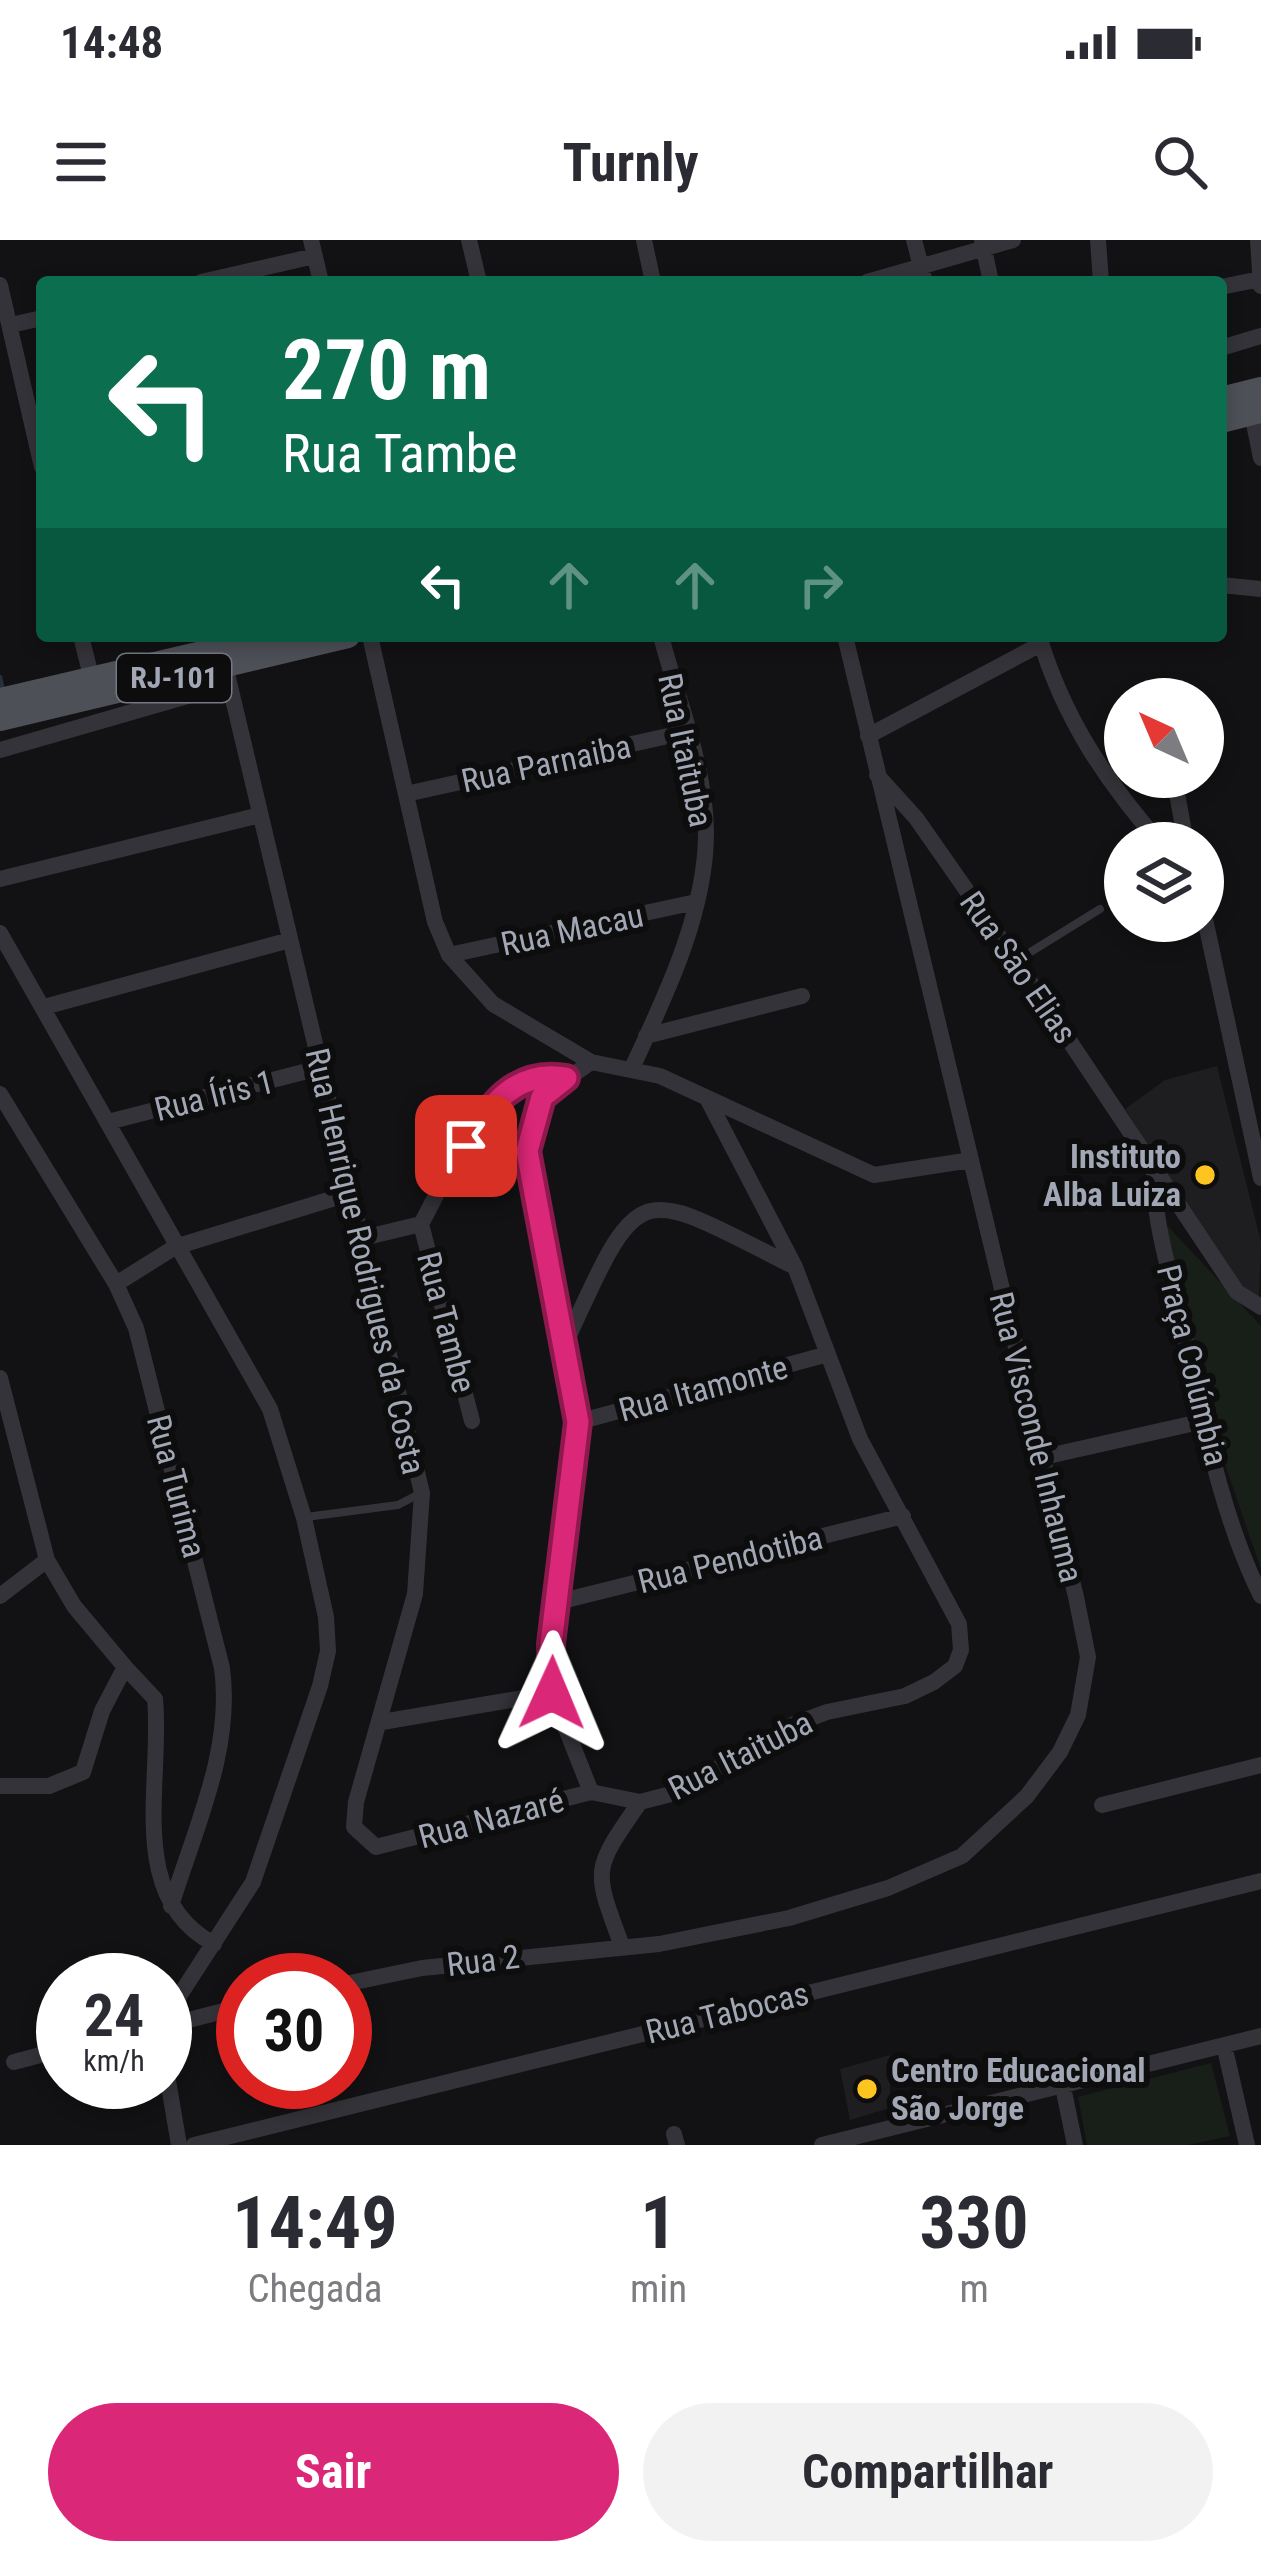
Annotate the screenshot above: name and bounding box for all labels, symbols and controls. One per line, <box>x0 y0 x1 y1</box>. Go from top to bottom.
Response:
text: 14:48 <box>60 16 163 69</box>
icon: menu <box>48 129 114 195</box>
icon: search <box>1147 129 1213 195</box>
text: Turnly <box>562 131 699 194</box>
text: 270 m <box>282 321 491 420</box>
icon: left <box>84 324 240 480</box>
text: Rua Tambe <box>282 422 518 485</box>
icon: left <box>410 552 476 618</box>
icon: ahead <box>536 552 602 618</box>
icon: ahead <box>662 552 728 618</box>
icon: right <box>788 552 854 618</box>
road number: RJ-101 <box>117 654 231 702</box>
street label: Rua Itaituba <box>650 670 721 830</box>
north arrow <box>1104 678 1224 798</box>
map controls <box>1104 678 1224 942</box>
street label: Rua Parnaiba <box>458 727 634 800</box>
button: layers <box>1104 822 1224 942</box>
street label: Rua Sāo Elias <box>952 884 1085 1051</box>
street label: Rua Macau <box>497 895 647 964</box>
street label: Rua Henrique Rodrigues da Costa <box>297 1044 434 1478</box>
street label: Rua Íris 1 <box>150 1062 278 1129</box>
pin <box>415 1095 517 1197</box>
icon: arrive <box>433 1113 499 1179</box>
place label: Instituto Alba Luiza <box>1043 1137 1181 1214</box>
marker: Instituto Alba Luiza <box>1192 1162 1218 1188</box>
street label: Rua Tambe <box>409 1248 484 1397</box>
street label: Praça Colúmbia <box>1149 1261 1236 1470</box>
street label: Rua Visconde Inhauma <box>982 1288 1091 1586</box>
street label: Rua Itamonte <box>614 1347 792 1430</box>
street label: Rua Turima <box>139 1411 214 1562</box>
street label: Rua Pendotiba <box>634 1518 826 1601</box>
position arrow <box>489 1630 615 1756</box>
street label: Rua Itaituba <box>662 1703 819 1808</box>
street label: Rua Nazaré <box>414 1780 568 1857</box>
street label: Rua 2 <box>444 1937 522 1984</box>
speed limit sign: 30 <box>216 1953 372 2109</box>
street label: Rua Tabocas <box>642 1973 813 2052</box>
text: 24 <box>84 1980 144 2051</box>
text: km/h <box>83 2043 145 2078</box>
place label: Centro Educacional São Jorge <box>891 2051 1146 2128</box>
marker: Centro Educacional São Jorge <box>854 2076 880 2102</box>
text: 14:49 <box>232 2181 398 2266</box>
text: 1 <box>640 2181 677 2266</box>
text: 330 <box>919 2181 1029 2266</box>
text: Chegada <box>247 2266 383 2312</box>
text: min <box>630 2266 687 2312</box>
text: m <box>959 2266 989 2312</box>
button: Sair <box>48 2403 619 2541</box>
button: Compartilhar <box>643 2403 1213 2541</box>

